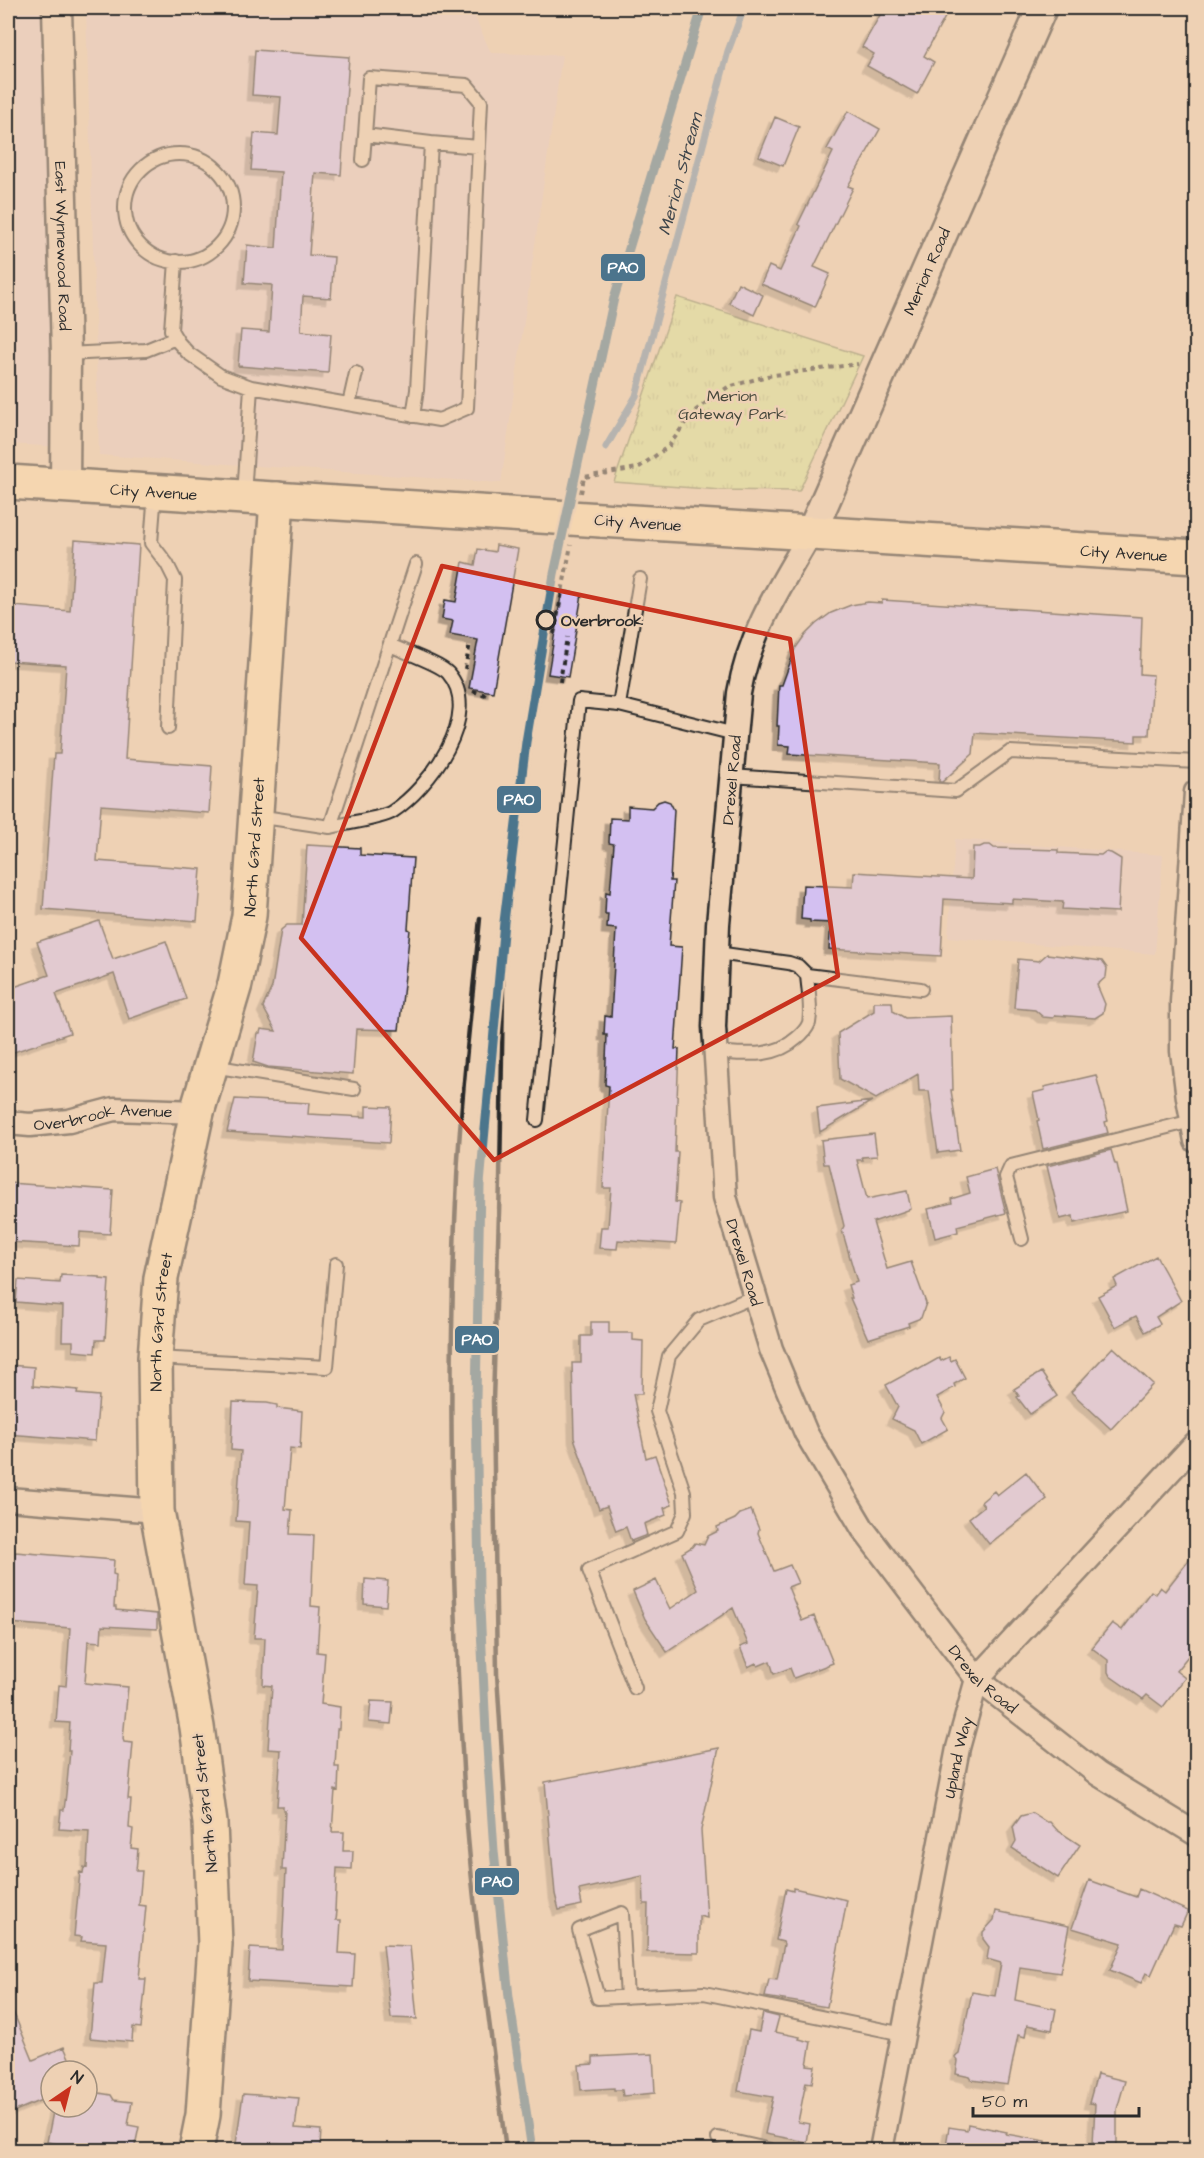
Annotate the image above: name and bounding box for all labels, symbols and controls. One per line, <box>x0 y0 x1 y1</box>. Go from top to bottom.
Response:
water label: Merion Stream <box>652 108 709 238</box>
street label: East Wynnewood Road <box>49 161 75 331</box>
street label: Merion Road <box>898 224 956 319</box>
line badge: PAO <box>600 253 646 282</box>
text: PAO <box>607 257 639 279</box>
park label: Merion Gateway Park <box>678 385 786 426</box>
street label: City Avenue <box>109 479 198 506</box>
street label: City Avenue <box>594 509 683 538</box>
street label: City Avenue <box>1080 540 1169 567</box>
marker: Overbrook <box>536 610 556 630</box>
place label: Overbrook <box>561 610 643 632</box>
street label: Drexel Road <box>717 734 747 826</box>
street label: North 63rd Street <box>239 776 270 917</box>
line badge: PAO <box>496 785 542 814</box>
text: PAO <box>503 789 535 811</box>
street label: Overbrook Avenue <box>33 1099 173 1137</box>
street label: Drexel Road <box>720 1216 767 1309</box>
street label: North 63rd Street <box>145 1250 178 1392</box>
line badge: PAO <box>454 1325 500 1354</box>
text: PAO <box>461 1329 493 1351</box>
street label: Drexel Road <box>943 1641 1022 1719</box>
street label: Upland Way <box>939 1714 979 1800</box>
street label: North 63rd Street <box>187 1732 223 1873</box>
line badge: PAO <box>474 1867 520 1896</box>
text: PAO <box>481 1871 513 1893</box>
north arrow <box>39 2059 99 2119</box>
text: N <box>67 2066 87 2089</box>
scale bar <box>973 2080 1140 2118</box>
text: 50 m <box>982 2089 1027 2114</box>

